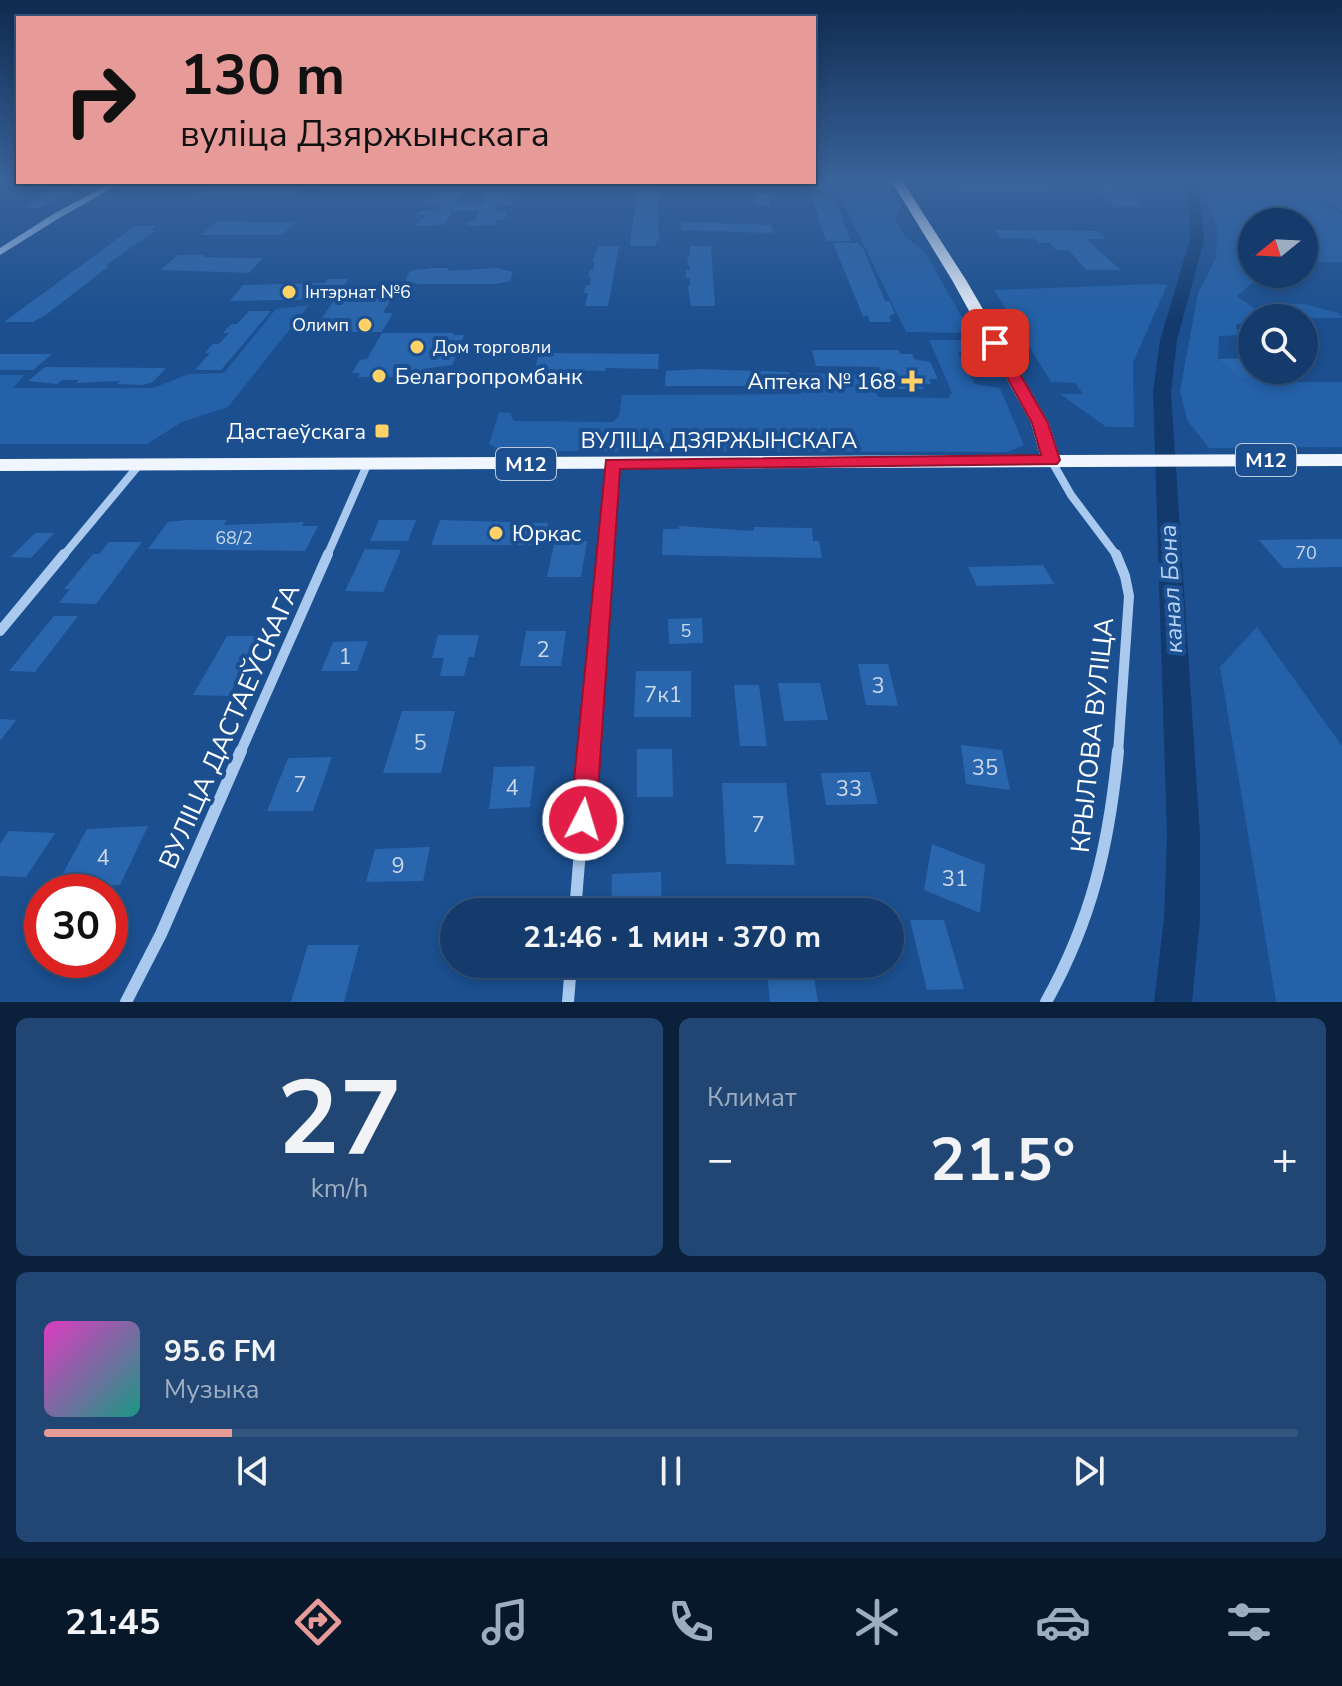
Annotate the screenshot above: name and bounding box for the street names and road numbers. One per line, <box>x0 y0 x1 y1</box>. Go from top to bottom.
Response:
street label: ВУЛІЦА ДЗЯРЖЫНСКАГА <box>581 426 857 456</box>
road number: М12 <box>1236 444 1296 476</box>
road number: М12 <box>496 448 556 480</box>
street label: ВУЛІЦА ДАСТАЕЎСКАГА <box>151 578 308 874</box>
street label: КРЫЛОВА ВУЛІЦА <box>1063 616 1122 854</box>

